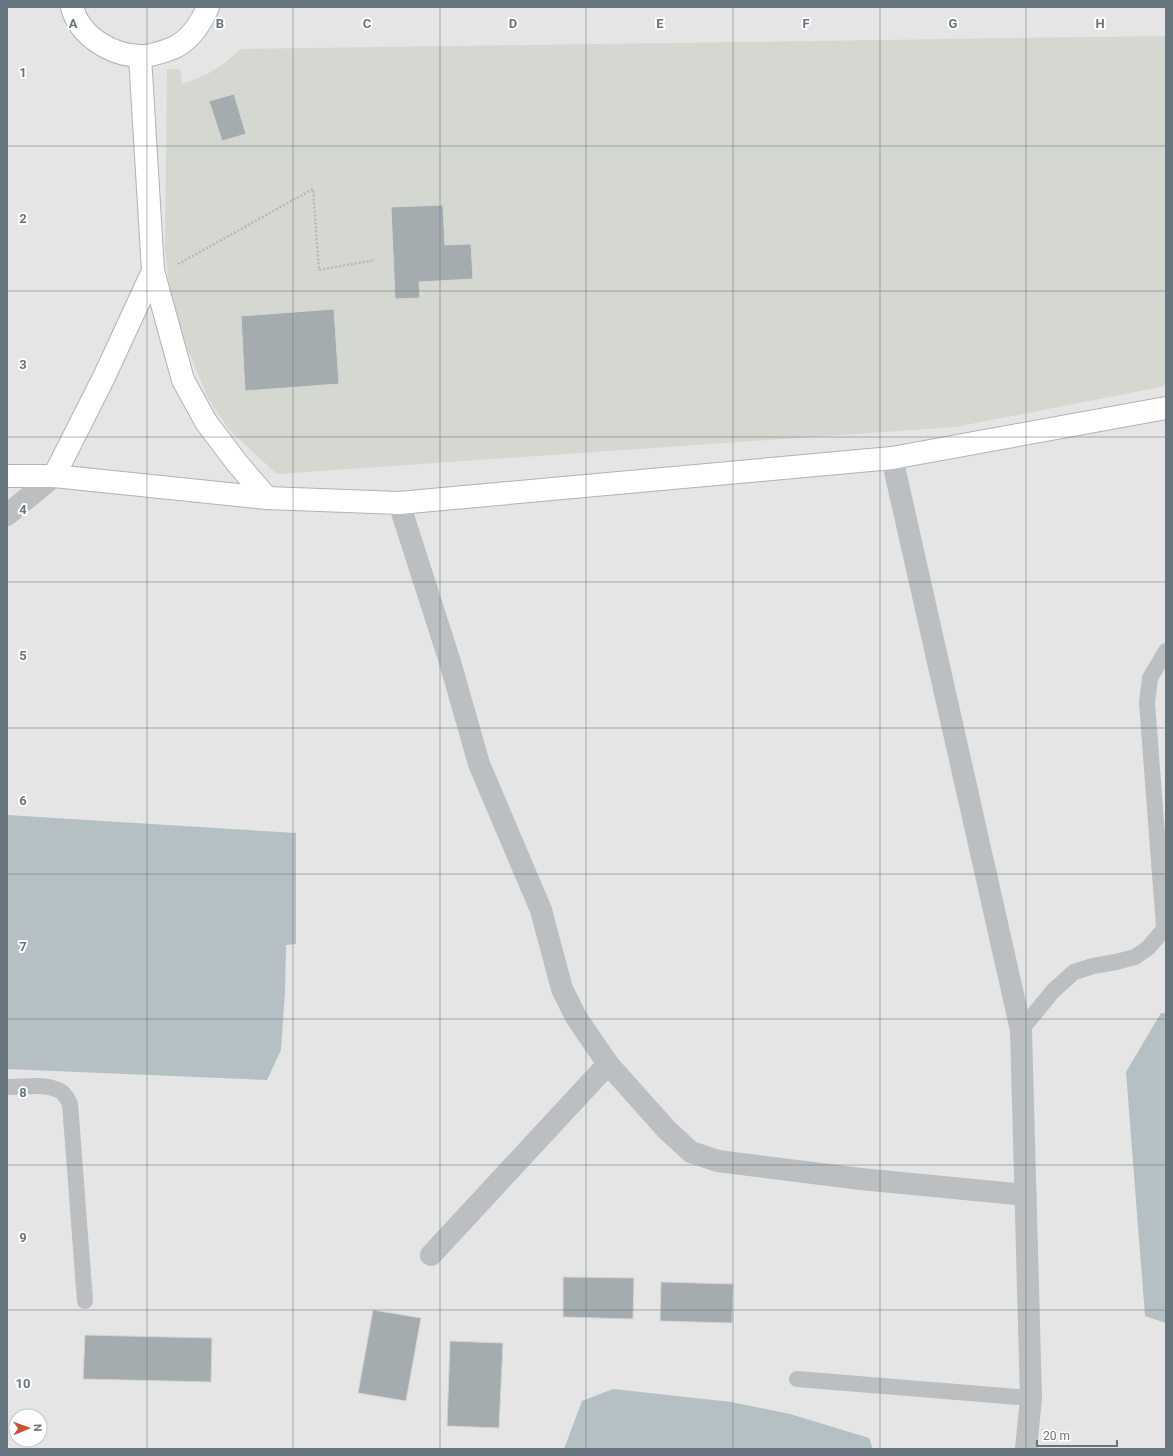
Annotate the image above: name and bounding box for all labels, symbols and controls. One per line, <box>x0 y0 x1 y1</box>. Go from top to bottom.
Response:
text: A <box>69 16 78 31</box>
text: B <box>216 16 224 31</box>
text: C <box>363 16 372 31</box>
text: D <box>509 16 517 31</box>
text: E <box>656 16 664 31</box>
text: F <box>802 16 810 31</box>
text: G <box>949 16 958 31</box>
text: H <box>1095 16 1105 31</box>
text: 1 <box>19 65 27 80</box>
text: 2 <box>19 211 27 226</box>
text: 3 <box>19 357 27 372</box>
text: 4 <box>19 502 27 517</box>
text: 5 <box>19 648 27 663</box>
text: 6 <box>19 793 27 808</box>
text: 7 <box>19 939 27 954</box>
text: 8 <box>19 1085 27 1100</box>
text: 9 <box>19 1230 27 1245</box>
text: 10 <box>16 1376 30 1391</box>
north arrow <box>8 1408 48 1448</box>
scale bar <box>1037 1422 1117 1448</box>
text: N <box>31 1424 44 1432</box>
text: 20 m <box>1043 1429 1070 1443</box>

